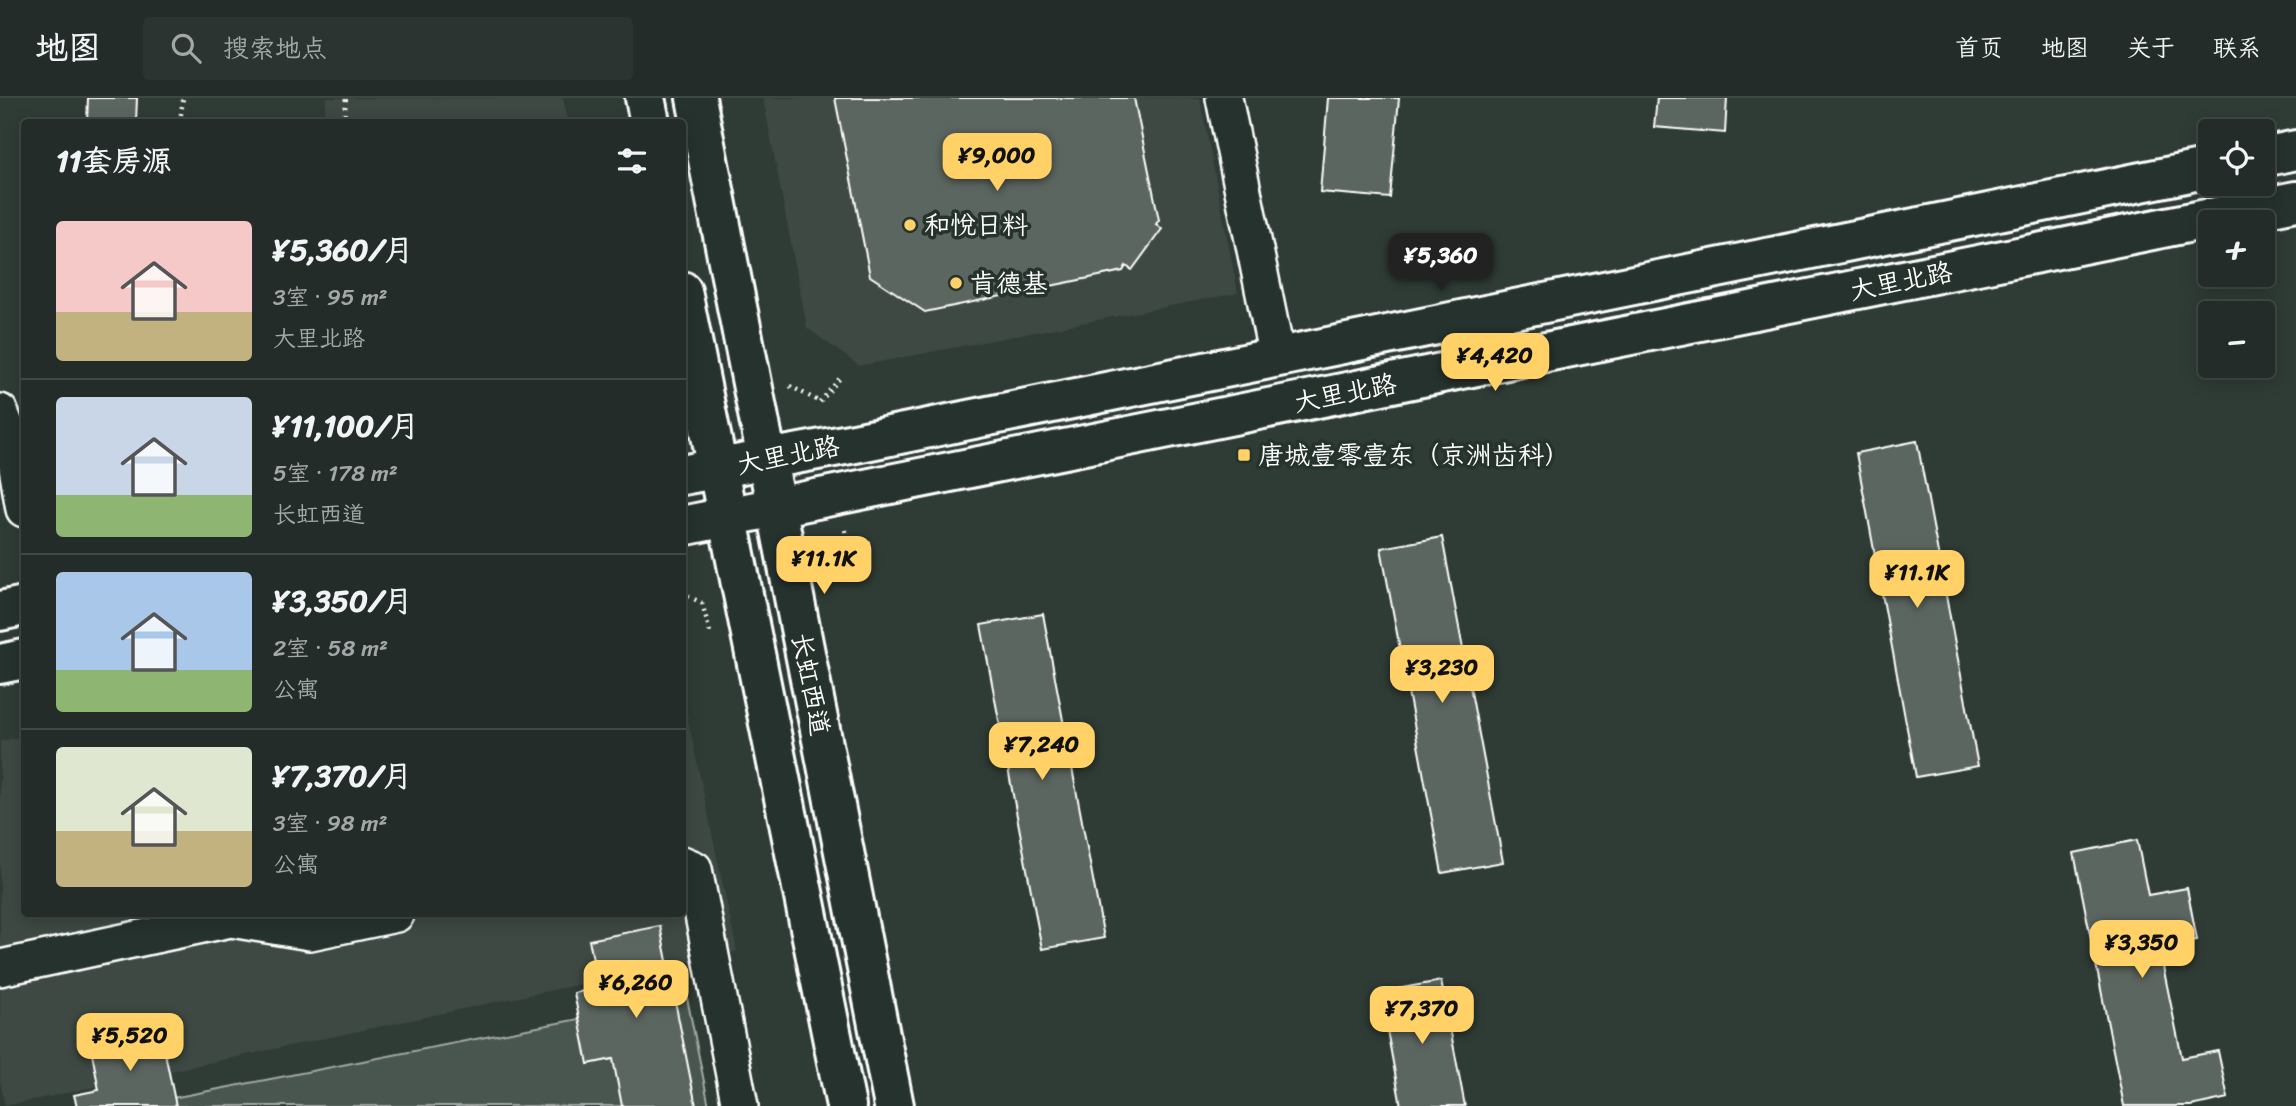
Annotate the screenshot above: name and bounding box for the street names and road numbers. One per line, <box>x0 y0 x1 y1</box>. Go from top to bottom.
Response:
street label: 大里北路 <box>1846 248 1956 314</box>
street label: 大里北路 <box>1290 360 1400 426</box>
street label: 大里北路 <box>733 422 843 488</box>
street label: 长虹西道 <box>778 629 844 739</box>

